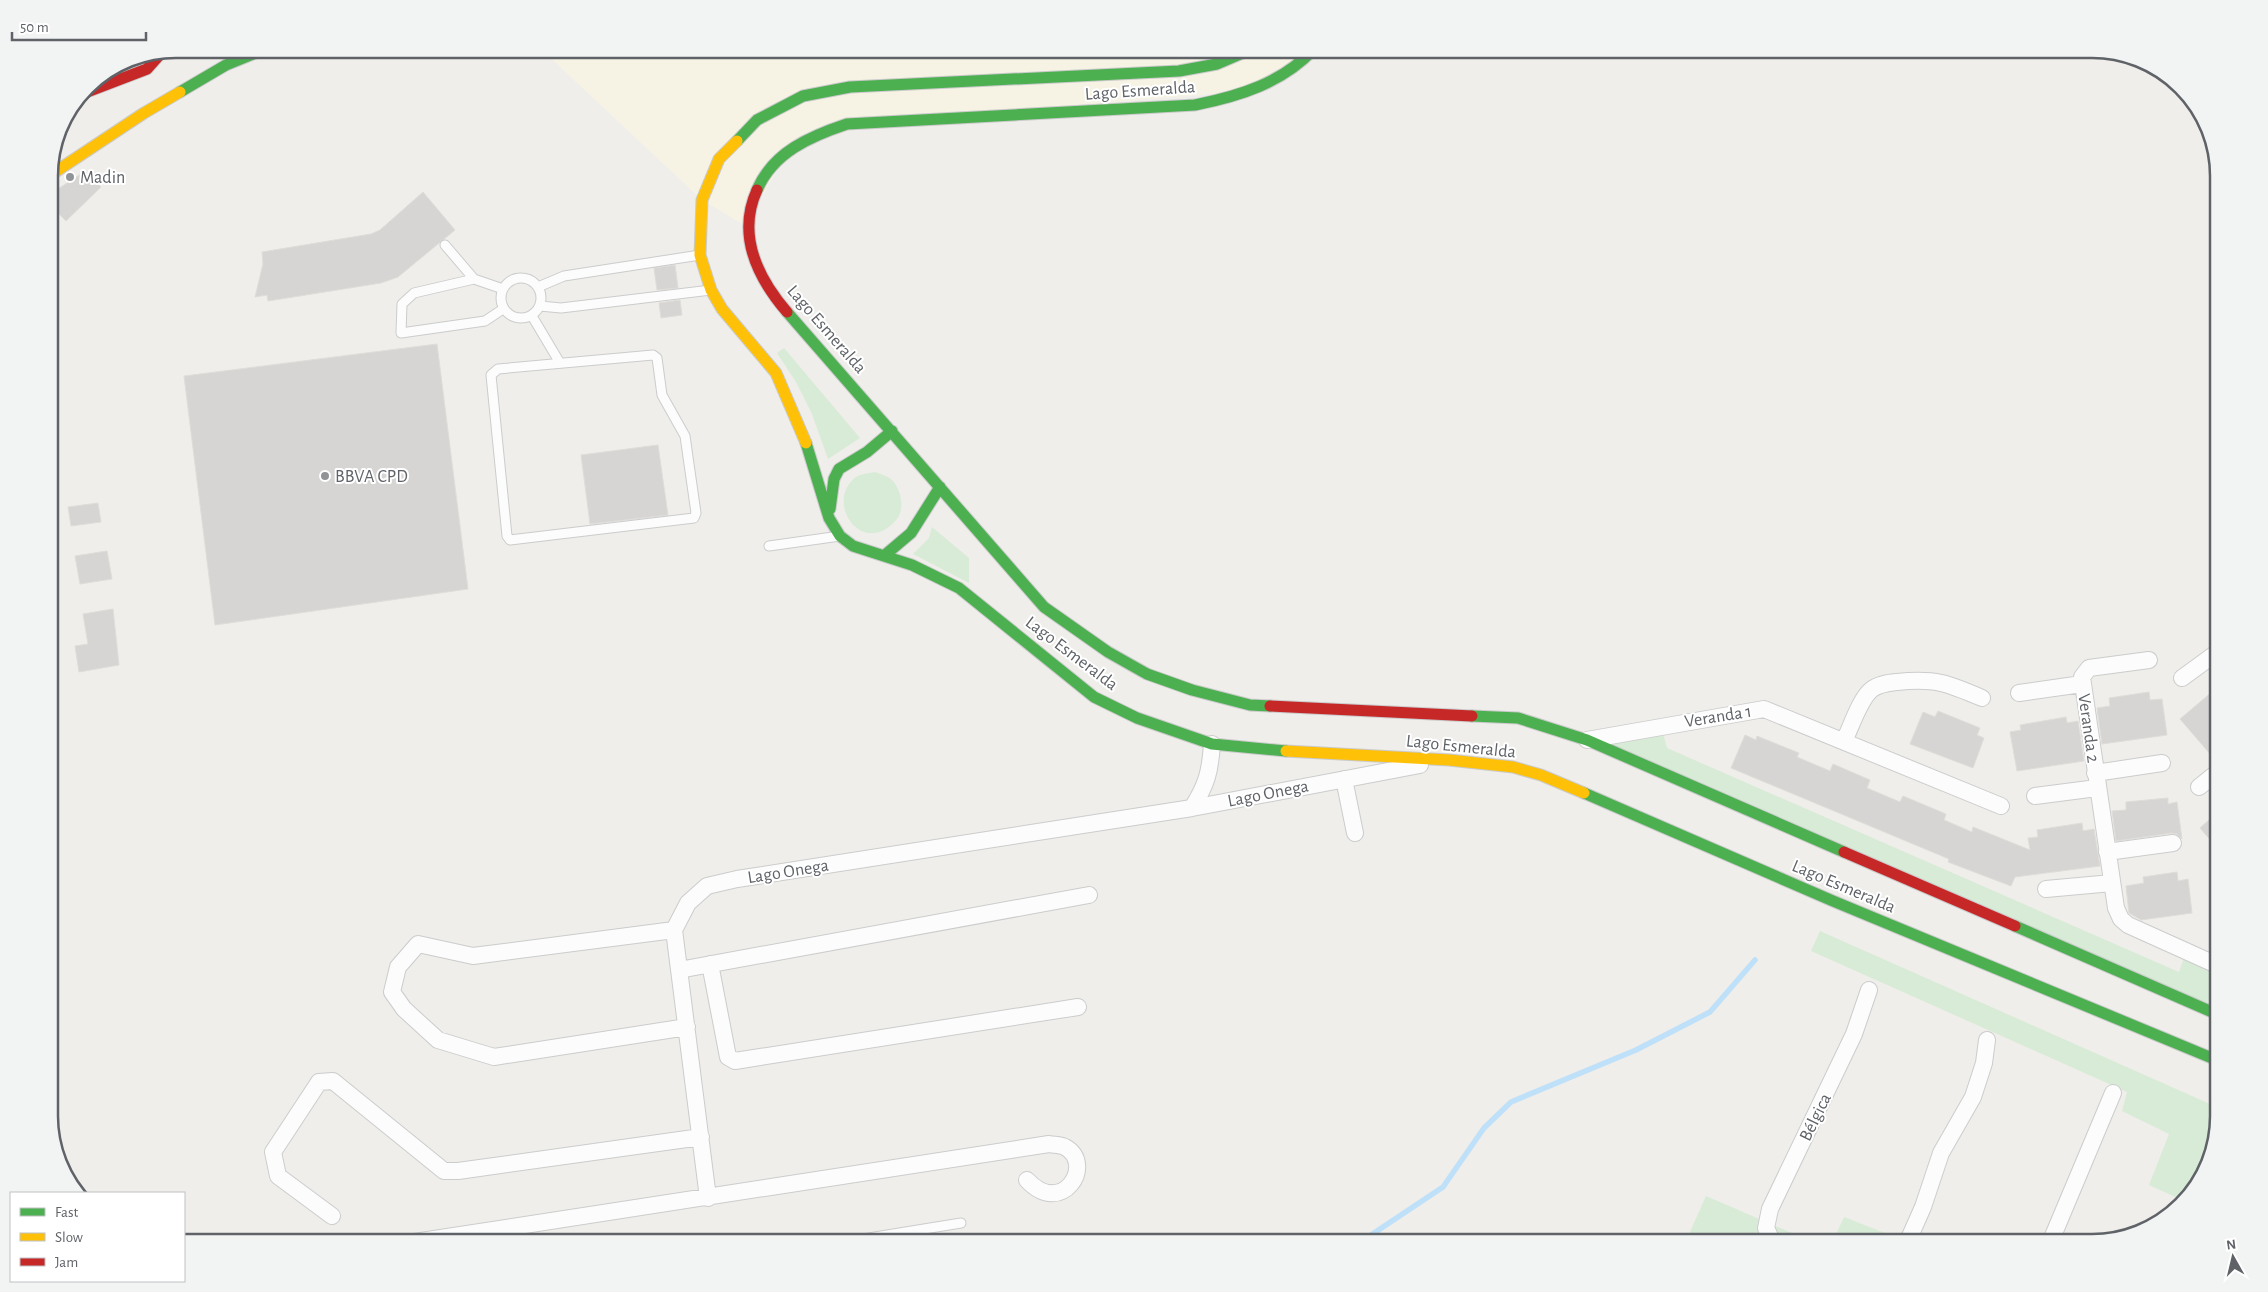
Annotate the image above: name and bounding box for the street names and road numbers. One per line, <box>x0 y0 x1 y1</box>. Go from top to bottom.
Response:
street label: Lago Esmeralda <box>1084 78 1196 104</box>
street label: Lago Esmeralda <box>783 282 869 377</box>
street label: Lago Esmeralda <box>1022 613 1121 694</box>
street label: Veranda 2 <box>2074 692 2102 764</box>
street label: Veranda 1 <box>1683 703 1753 731</box>
street label: Lago Esmeralda <box>1405 732 1517 762</box>
street label: Lago Onega <box>1226 777 1310 811</box>
street label: Lago Onega <box>746 857 830 887</box>
street label: Lago Esmeralda <box>1789 857 1898 917</box>
street label: Bélgica <box>1797 1091 1835 1144</box>

